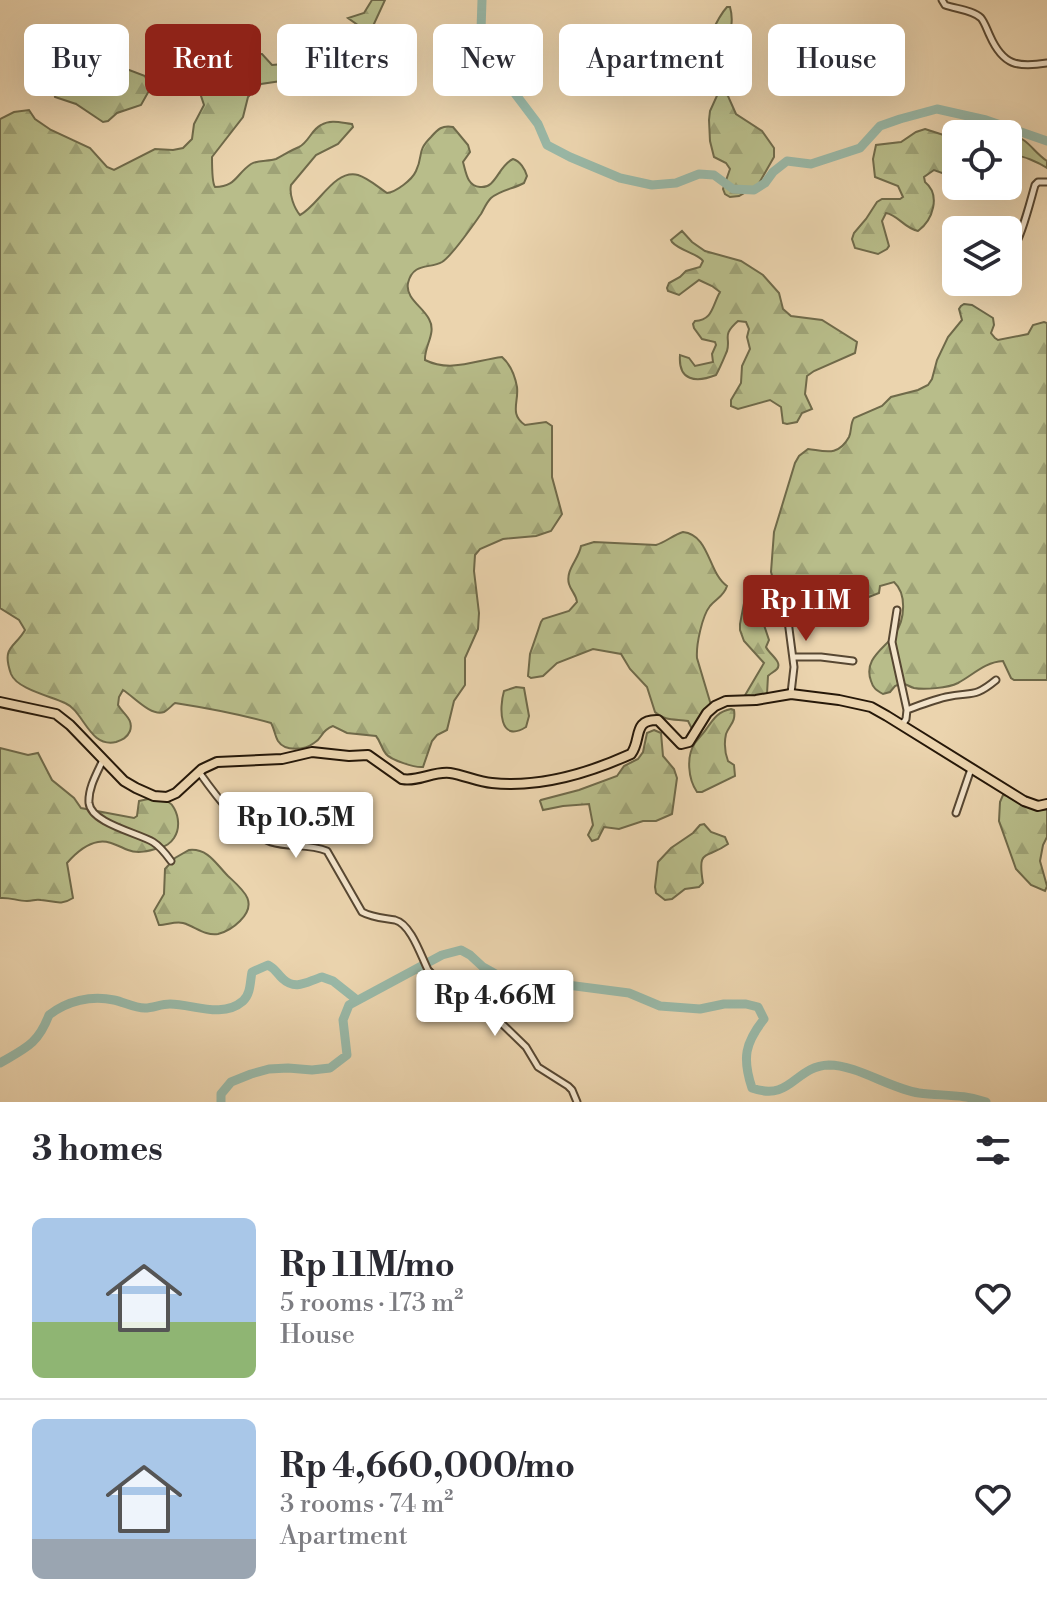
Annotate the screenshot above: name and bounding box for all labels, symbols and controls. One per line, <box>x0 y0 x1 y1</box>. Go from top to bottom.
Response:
chip: Buy <box>24 24 129 96</box>
chip: Rent <box>145 24 261 96</box>
chip: Filters <box>277 24 417 96</box>
chip: New <box>433 24 543 96</box>
chip: Apartment <box>559 24 752 96</box>
chip: House <box>768 24 905 96</box>
map controls <box>942 120 1022 296</box>
button: locate <box>942 120 1022 200</box>
button: layers <box>942 216 1022 296</box>
pin: Rp 11M <box>741 575 871 643</box>
text: Rp 11M <box>761 585 851 617</box>
pin: Rp 10.5M <box>213 792 379 860</box>
text: Rp 10.5M <box>237 802 355 834</box>
pin: Rp 4.66M <box>412 970 578 1038</box>
text: Rp 4.66M <box>434 980 556 1012</box>
icon: filters <box>971 1128 1015 1172</box>
text: 3 homes <box>32 1129 163 1171</box>
text: Rp 11M/mo <box>280 1245 455 1287</box>
icon: home <box>96 1250 192 1346</box>
icon: heart <box>971 1276 1015 1320</box>
text: 5 rooms · 173 m² <box>280 1287 463 1319</box>
text: House <box>280 1319 355 1351</box>
text: Rp 4,660,000/mo <box>280 1446 575 1488</box>
icon: home <box>96 1451 192 1547</box>
icon: heart <box>971 1477 1015 1521</box>
text: 3 rooms · 74 m² <box>280 1488 453 1520</box>
text: Apartment <box>280 1520 408 1552</box>

